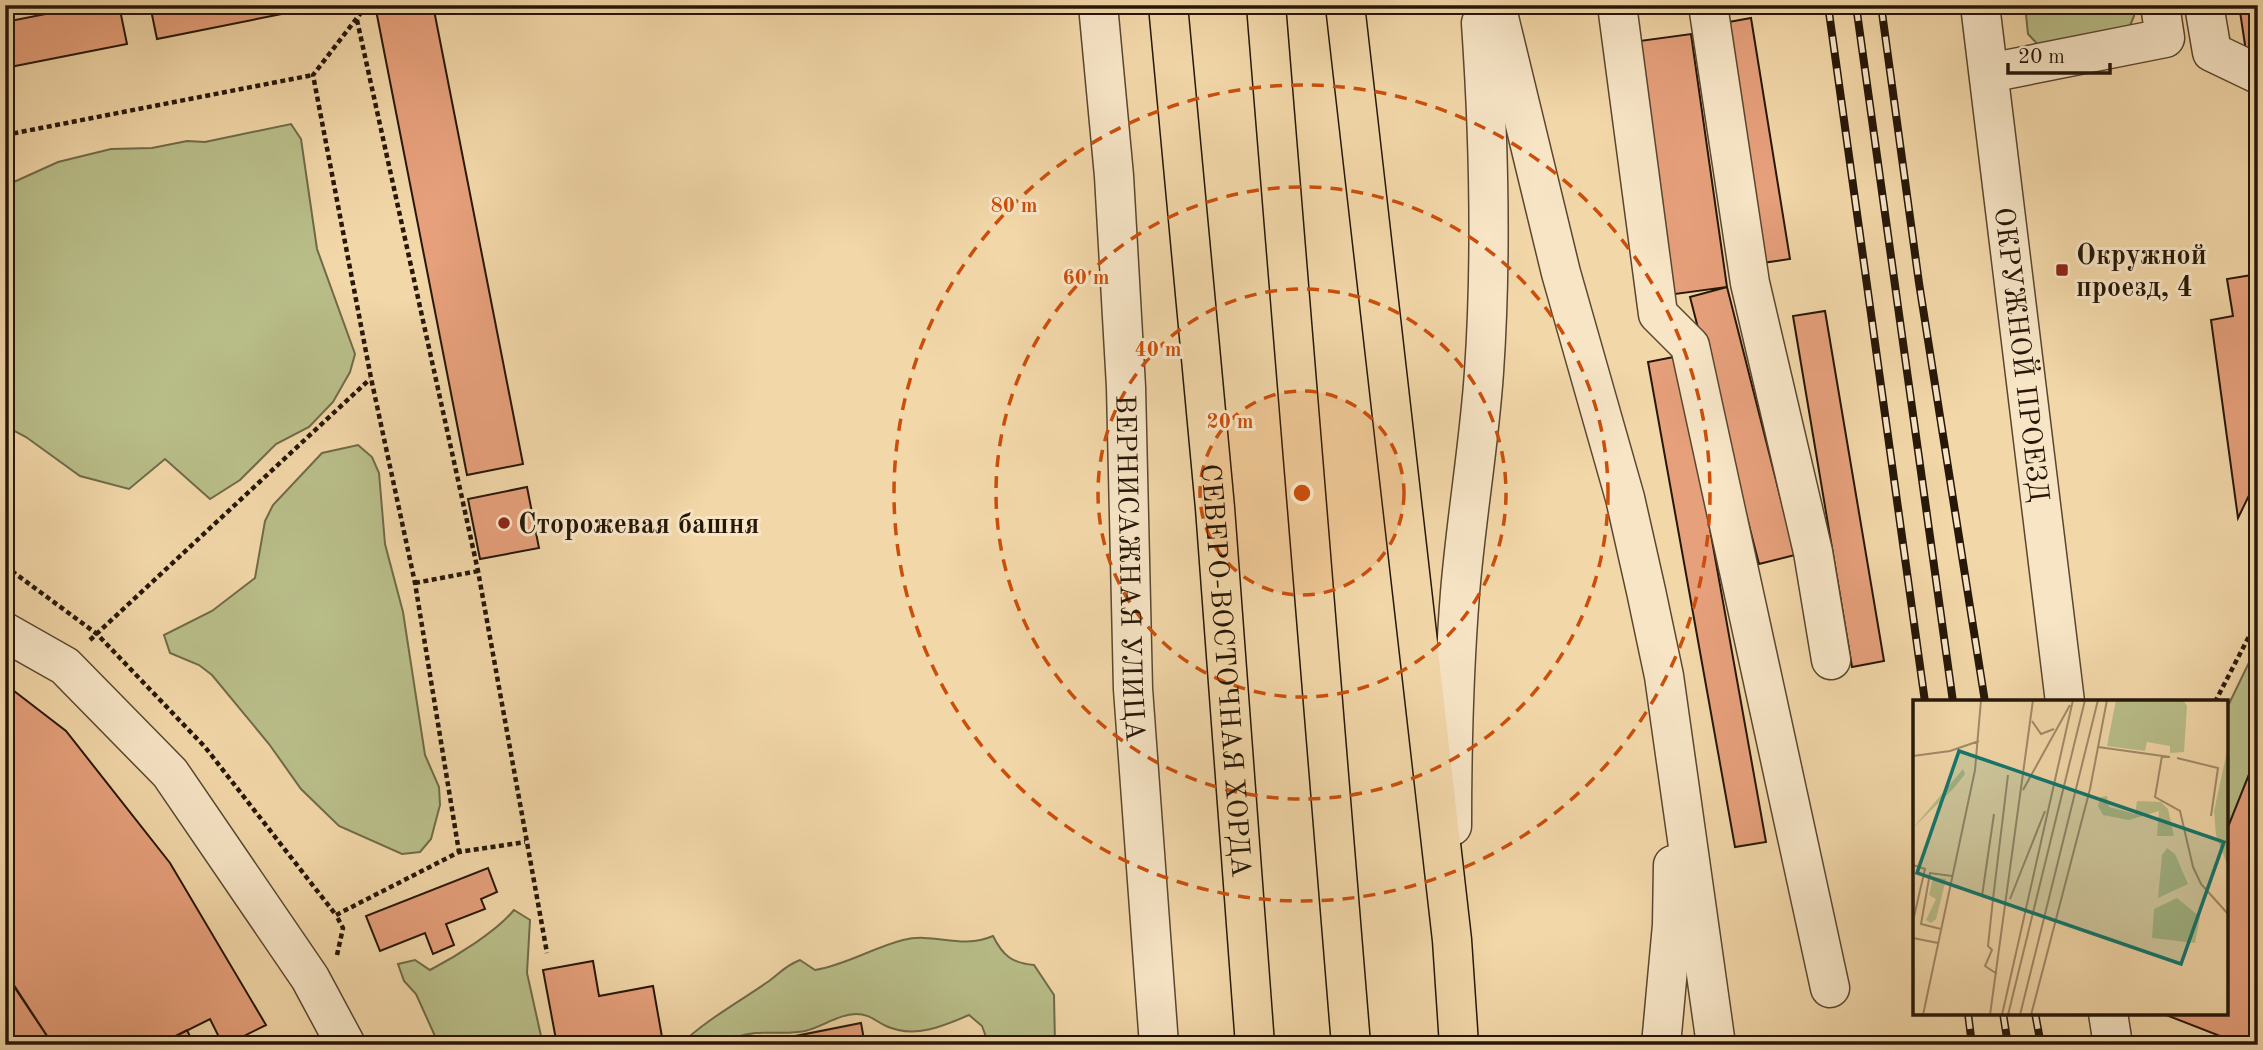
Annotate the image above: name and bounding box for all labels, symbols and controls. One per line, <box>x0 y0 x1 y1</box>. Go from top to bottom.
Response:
scale bar <box>2008 32 2109 76</box>
text: 20 m <box>2018 47 2065 68</box>
text: 80 m <box>990 196 1038 217</box>
street label: ОКРУЖНОЙ ПРОЕЗД <box>1988 206 2051 504</box>
place label: Окружной проезд, 4 <box>2076 242 2207 303</box>
marker: Окружной проезд, 4 <box>2054 262 2070 278</box>
text: 60 m <box>1062 268 1110 289</box>
text: 40 m <box>1134 340 1182 361</box>
street label: ВЕРНИСАЖНАЯ УЛИЦА <box>1109 394 1148 742</box>
text: 20 m <box>1206 412 1254 433</box>
street label: СЕВЕРО-ВОСТОЧНАЯ ХОРДА <box>1194 463 1253 878</box>
centre of rings <box>1290 481 1314 505</box>
place label: Сторожевая башня <box>518 511 760 540</box>
marker: Сторожевая башня <box>496 515 512 531</box>
inset map <box>1913 700 2228 1015</box>

